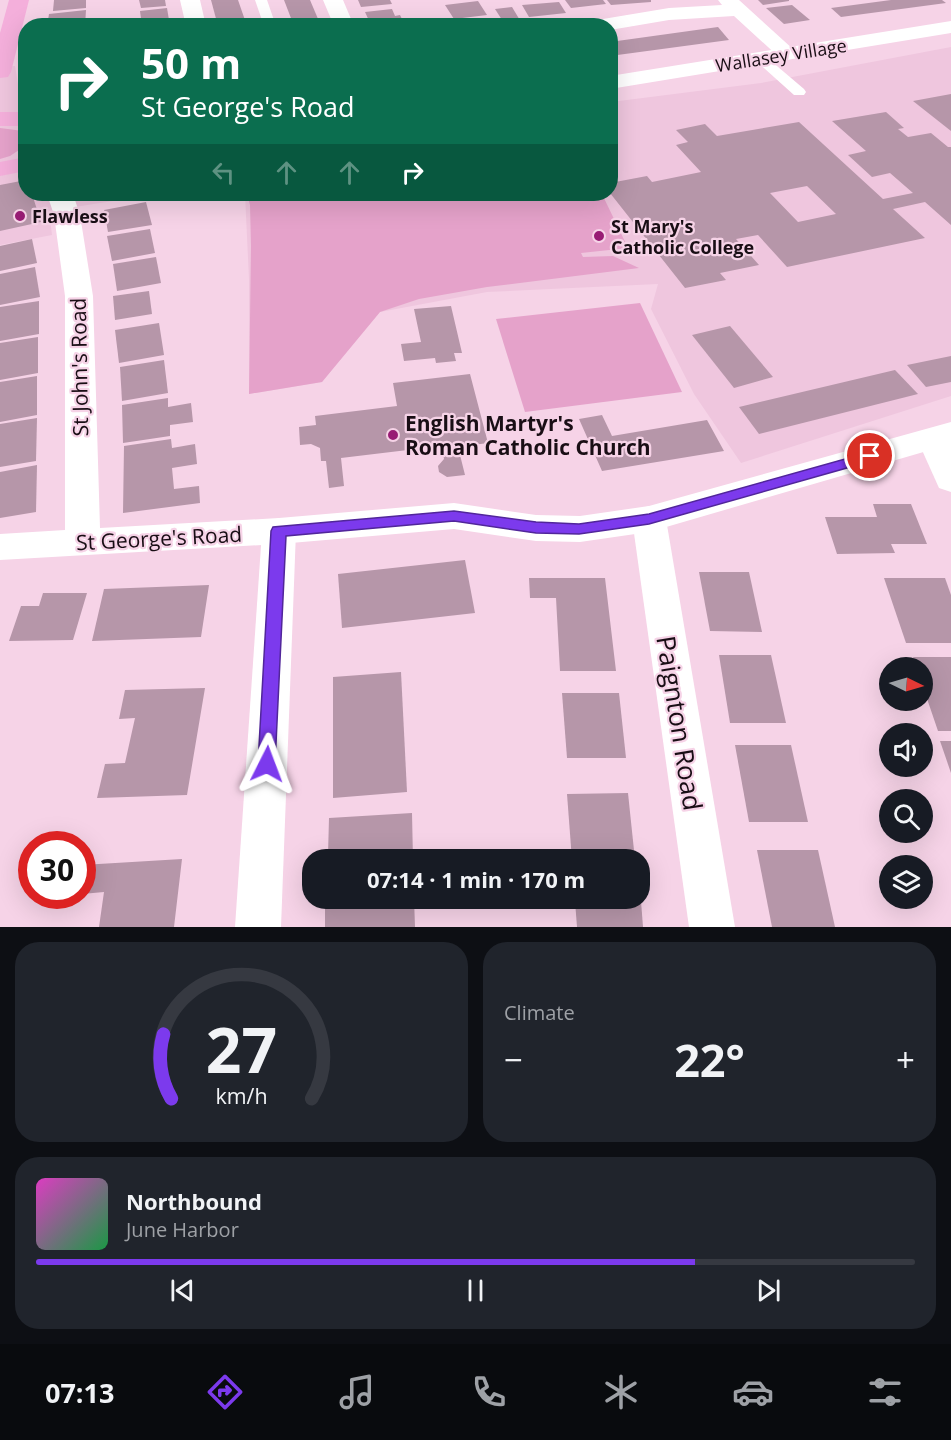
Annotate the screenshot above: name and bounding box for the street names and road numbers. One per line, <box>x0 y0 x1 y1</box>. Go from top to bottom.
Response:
street label: Wallasey Village <box>714 33 848 77</box>
street label: St John's Road <box>64 297 94 437</box>
street label: St George's Road <box>75 520 243 556</box>
street label: Paignton Road <box>648 633 712 813</box>

